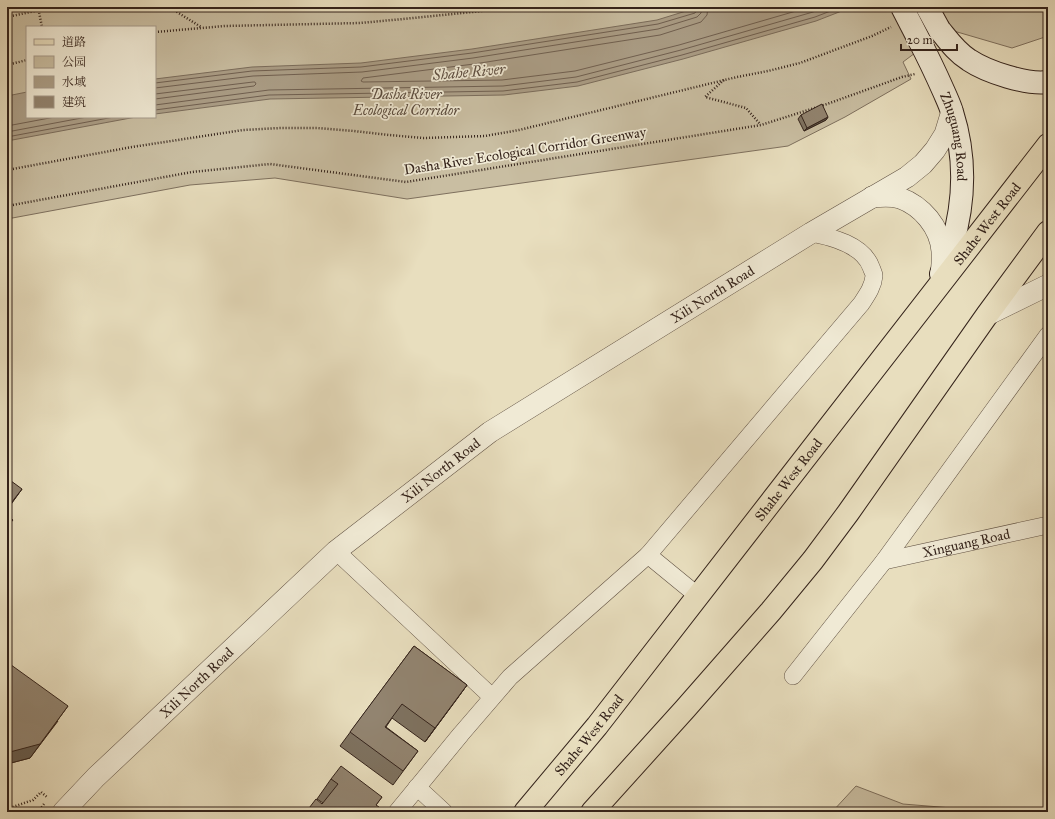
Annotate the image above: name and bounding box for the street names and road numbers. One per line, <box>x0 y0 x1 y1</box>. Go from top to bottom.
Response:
street label: Zhuguang Road <box>937 89 971 181</box>
street label: Dasha River Ecological Corridor Greenway <box>403 123 648 179</box>
street label: Shahe West Road <box>950 179 1024 268</box>
street label: Xili North Road <box>667 262 757 326</box>
street label: Xili North Road <box>398 434 483 506</box>
street label: Shahe West Road <box>751 435 826 524</box>
street label: Xinguang Road <box>921 525 1012 561</box>
street label: Xili North Road <box>156 644 237 721</box>
street label: Shahe West Road <box>551 691 627 779</box>

